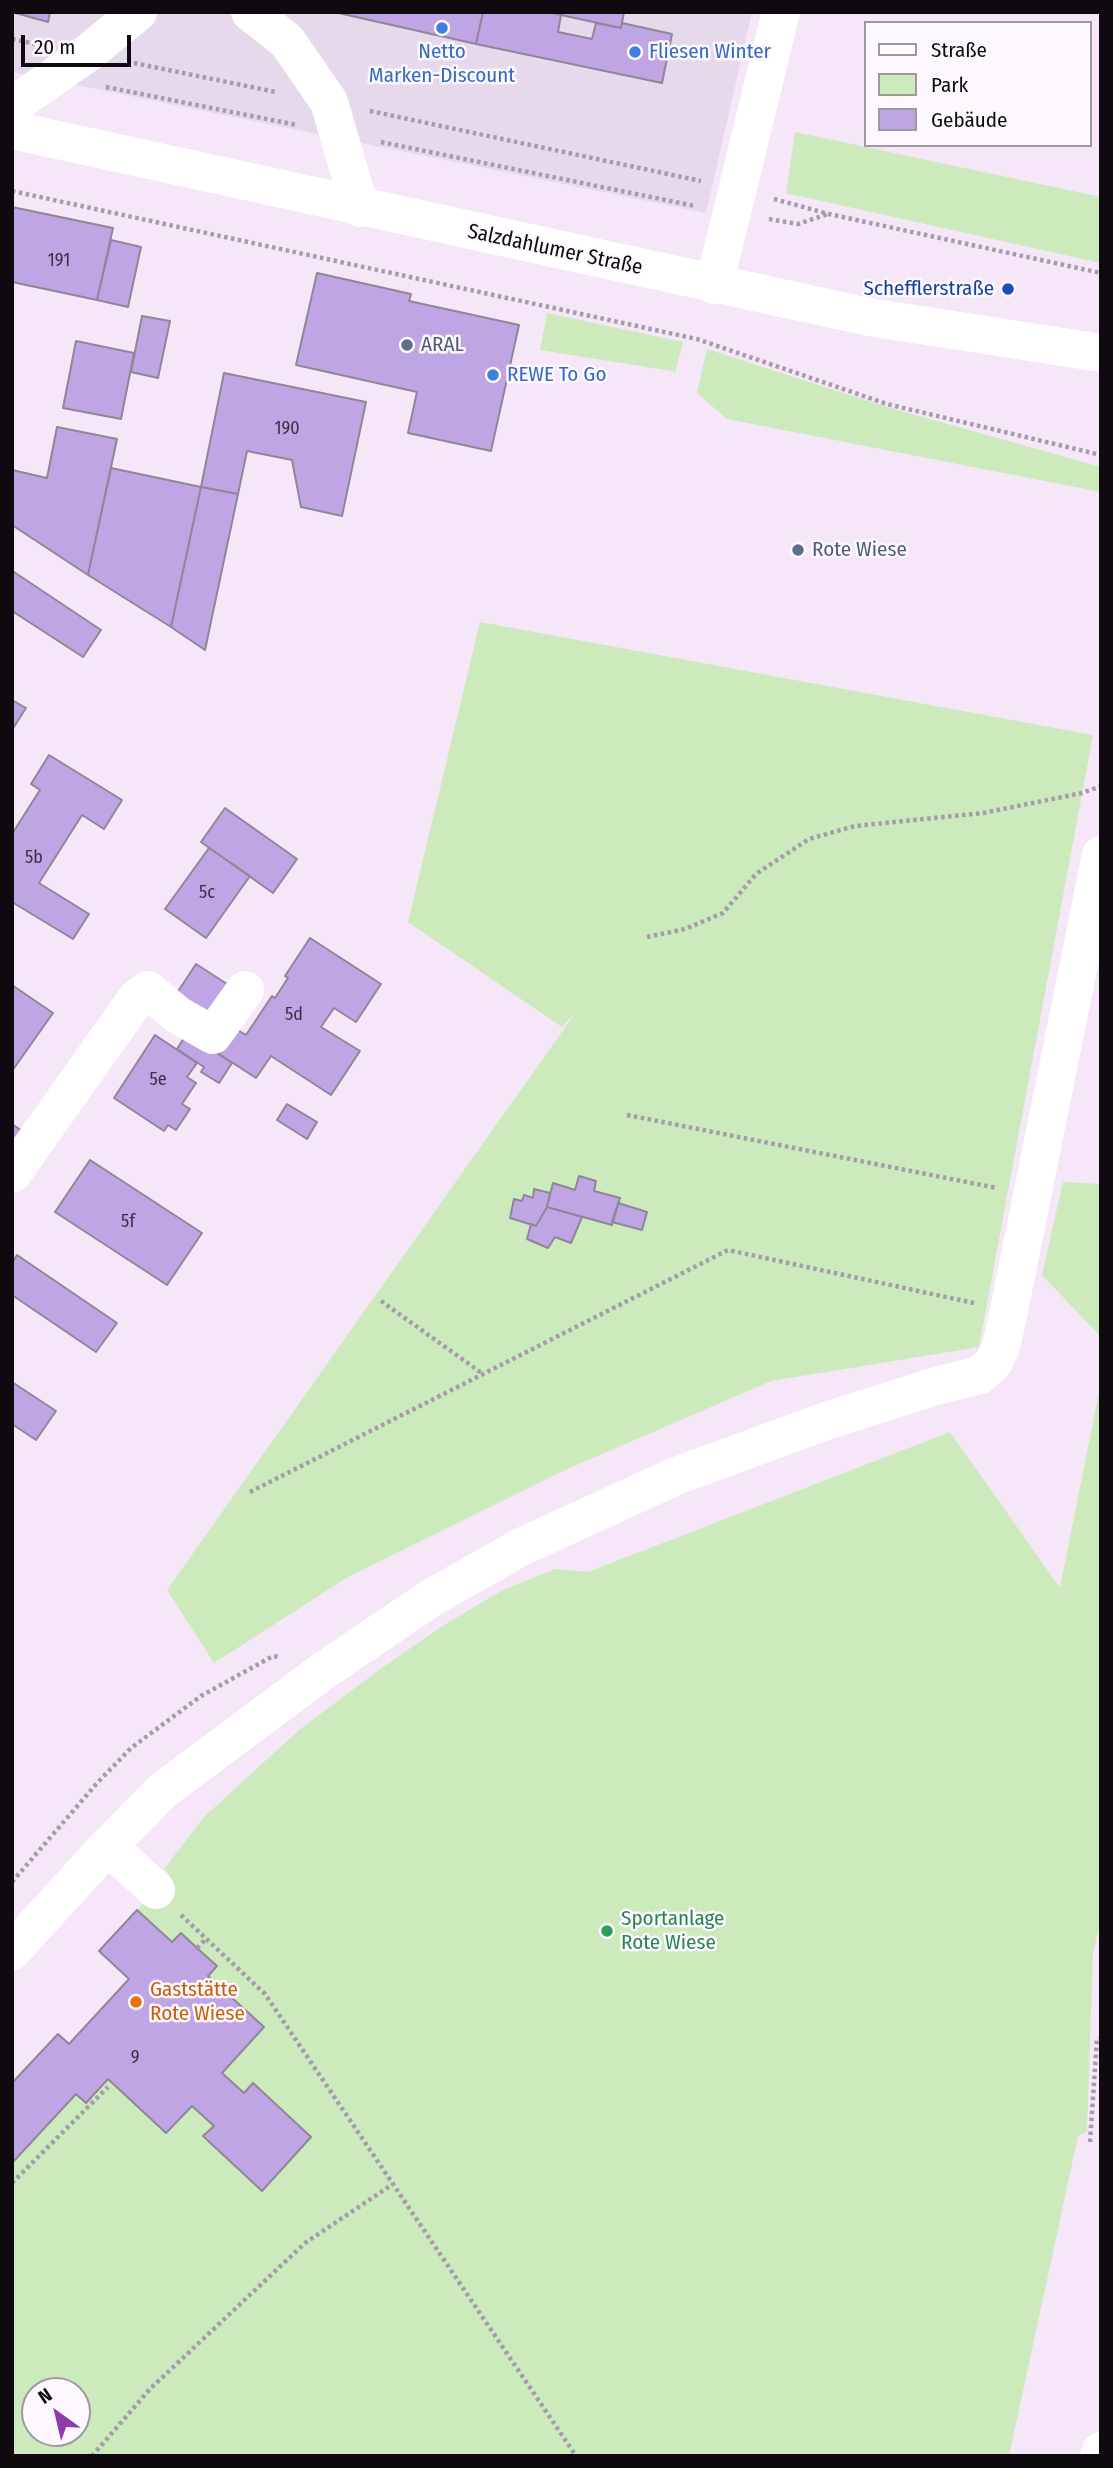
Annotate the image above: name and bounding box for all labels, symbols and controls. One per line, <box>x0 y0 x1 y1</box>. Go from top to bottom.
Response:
marker: Netto Marken-Discount <box>434 20 450 36</box>
scale bar <box>24 21 135 65</box>
legend <box>864 21 1092 147</box>
text: 20 m <box>34 34 75 60</box>
text: Straße <box>931 37 987 63</box>
place label: Netto Marken-Discount <box>369 39 515 89</box>
place label: Fliesen Winter <box>649 39 771 65</box>
marker: Fliesen Winter <box>627 44 643 60</box>
text: Park <box>931 72 968 98</box>
text: Gebäude <box>931 107 1007 133</box>
street label: Salzdahlumer Straße <box>465 219 645 281</box>
house number: 191 <box>48 250 70 272</box>
place label: Schefflerstraße <box>864 276 994 302</box>
marker: Schefflerstraße <box>1000 281 1016 297</box>
place label: ARAL <box>421 332 464 358</box>
marker: ARAL <box>399 337 415 353</box>
place label: REWE To Go <box>507 362 606 388</box>
marker: REWE To Go <box>485 367 501 383</box>
house number: 190 <box>274 418 300 440</box>
place label: Rote Wiese <box>812 537 907 563</box>
marker: Rote Wiese <box>790 542 806 558</box>
house number: 5b <box>25 847 43 869</box>
house number: 5c <box>199 882 215 904</box>
house number: 5d <box>285 1004 303 1026</box>
house number: 5e <box>149 1069 167 1091</box>
house number: 5f <box>121 1211 135 1233</box>
place label: Sportanlage Rote Wiese <box>621 1906 724 1956</box>
marker: Sportanlage Rote Wiese <box>599 1923 615 1939</box>
place label: Gaststätte Rote Wiese <box>150 1977 245 2027</box>
marker: Gaststätte Rote Wiese <box>128 1994 144 2010</box>
house number: 9 <box>131 2047 139 2069</box>
north arrow <box>21 2377 91 2447</box>
text: N <box>34 2383 56 2409</box>

